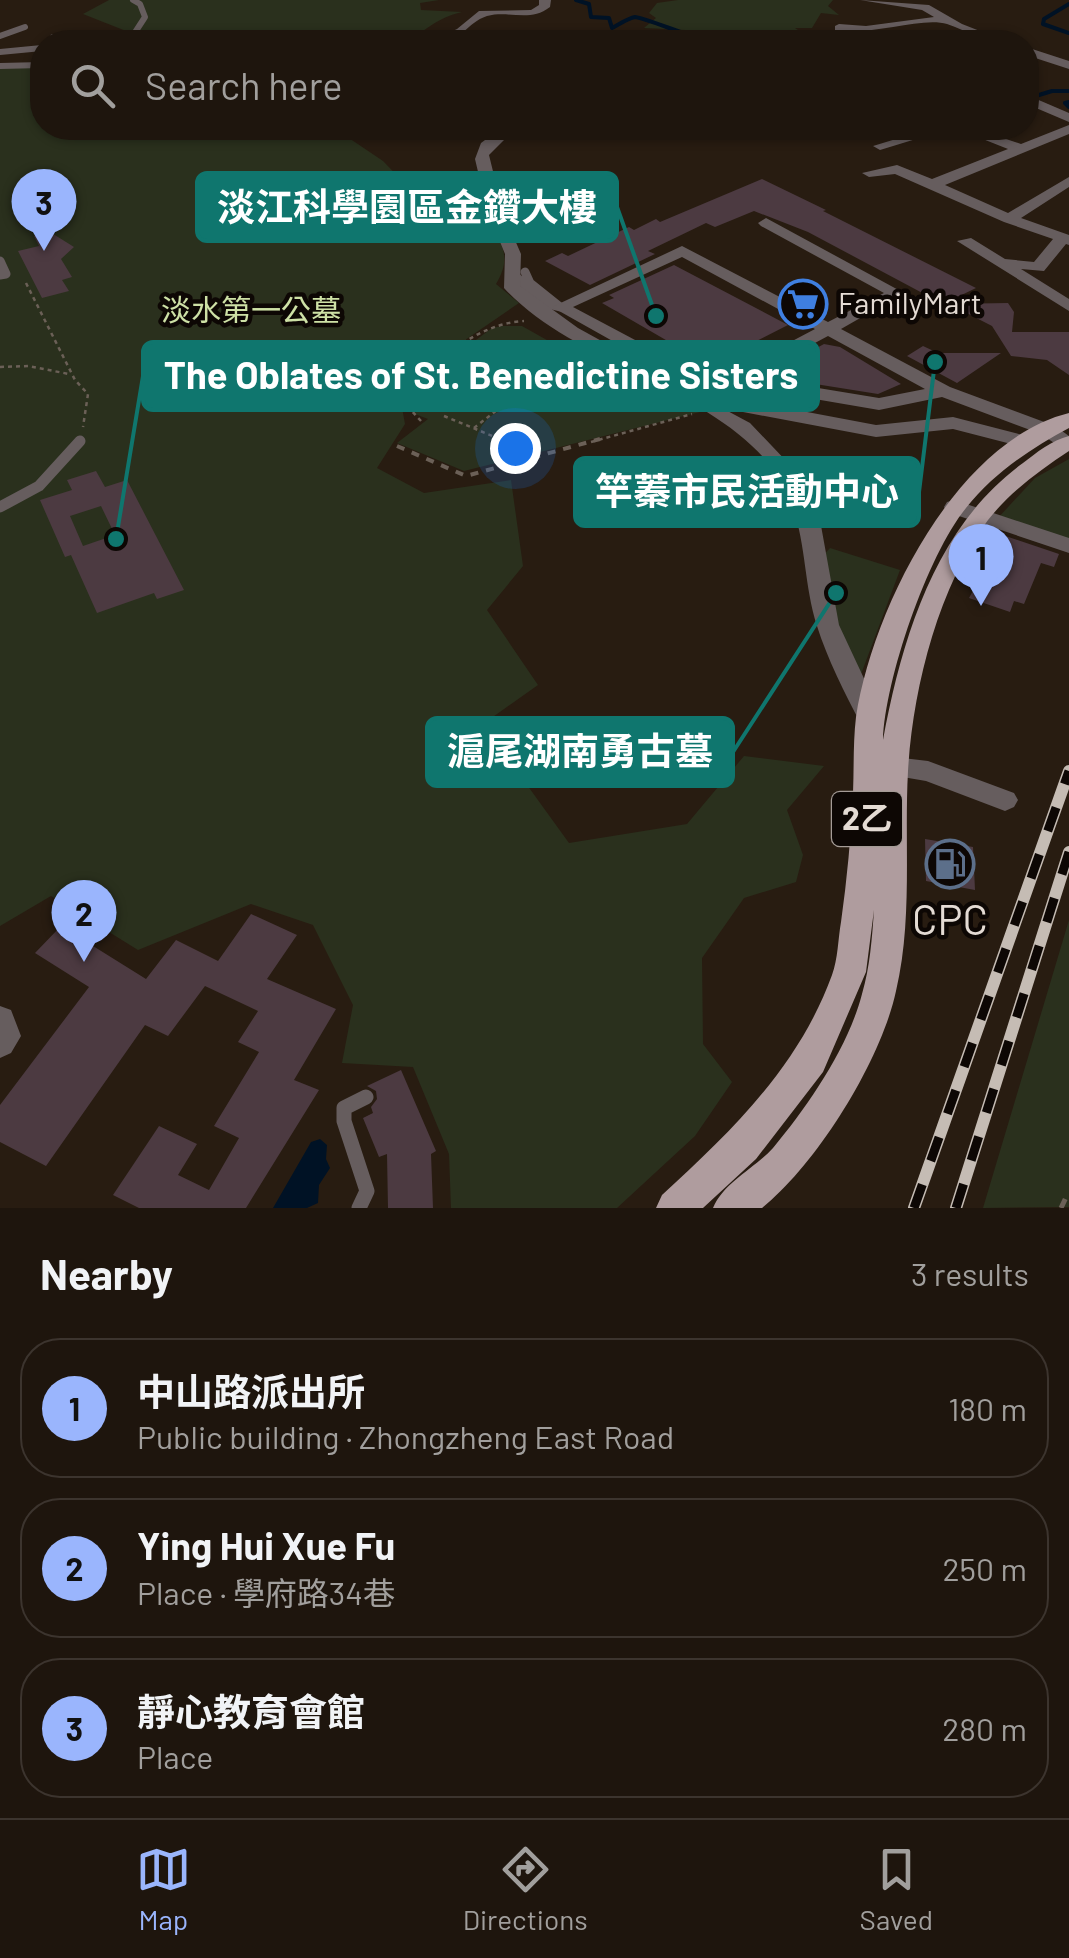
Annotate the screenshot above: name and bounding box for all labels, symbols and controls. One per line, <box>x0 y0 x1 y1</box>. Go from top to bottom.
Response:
search box <box>30 30 1039 140</box>
icon: search <box>65 58 120 113</box>
text: Search here <box>145 62 343 108</box>
pin: 3 <box>12 168 76 251</box>
callout: 淡江科學園區金鑽大樓 <box>197 173 617 241</box>
text: 淡江科學園區金鑽大樓 <box>217 183 597 229</box>
supermarket icon: FamilyMart <box>777 278 829 330</box>
place label: FamilyMart <box>838 284 982 320</box>
park label: 淡水第一公墓 <box>161 291 341 327</box>
callout: The Oblates of St. Benedictine Sisters <box>143 342 818 410</box>
text: The Oblates of St. Benedictine Sisters <box>164 351 798 397</box>
your location <box>490 423 541 474</box>
callout: 竿蓁市民活動中心 <box>575 458 919 526</box>
text: 竿蓁市民活動中心 <box>595 467 899 513</box>
pin: 1 <box>948 524 1014 606</box>
callout: 滬尾湖南勇古墓 <box>427 718 733 786</box>
text: 滬尾湖南勇古墓 <box>447 727 713 773</box>
road number: 2乙 <box>832 792 902 846</box>
fuel station icon: CPC <box>924 838 976 890</box>
pin: 2 <box>52 880 116 962</box>
place label: CPC <box>912 893 988 943</box>
text: Nearby <box>40 1248 173 1298</box>
text: 3 results <box>911 1254 1029 1292</box>
text: 中山路派出所 <box>137 1368 365 1414</box>
text: 1 <box>69 1389 80 1427</box>
text: 180 m <box>948 1389 1027 1427</box>
text: Public building · Zhongzheng East Road <box>137 1417 674 1455</box>
text: Ying Hui Xue Fu <box>137 1522 395 1568</box>
text: 2 <box>66 1549 83 1587</box>
text: 250 m <box>942 1549 1027 1587</box>
text: Place · 學府路34巷 <box>137 1573 395 1611</box>
text: 靜心教育會館 <box>137 1688 365 1734</box>
text: 3 <box>66 1709 83 1747</box>
text: 280 m <box>942 1709 1027 1747</box>
text: Place <box>137 1737 213 1775</box>
tab: Map <box>136 1842 191 1936</box>
tab: Directions <box>463 1842 588 1936</box>
tab: Saved <box>860 1842 933 1936</box>

